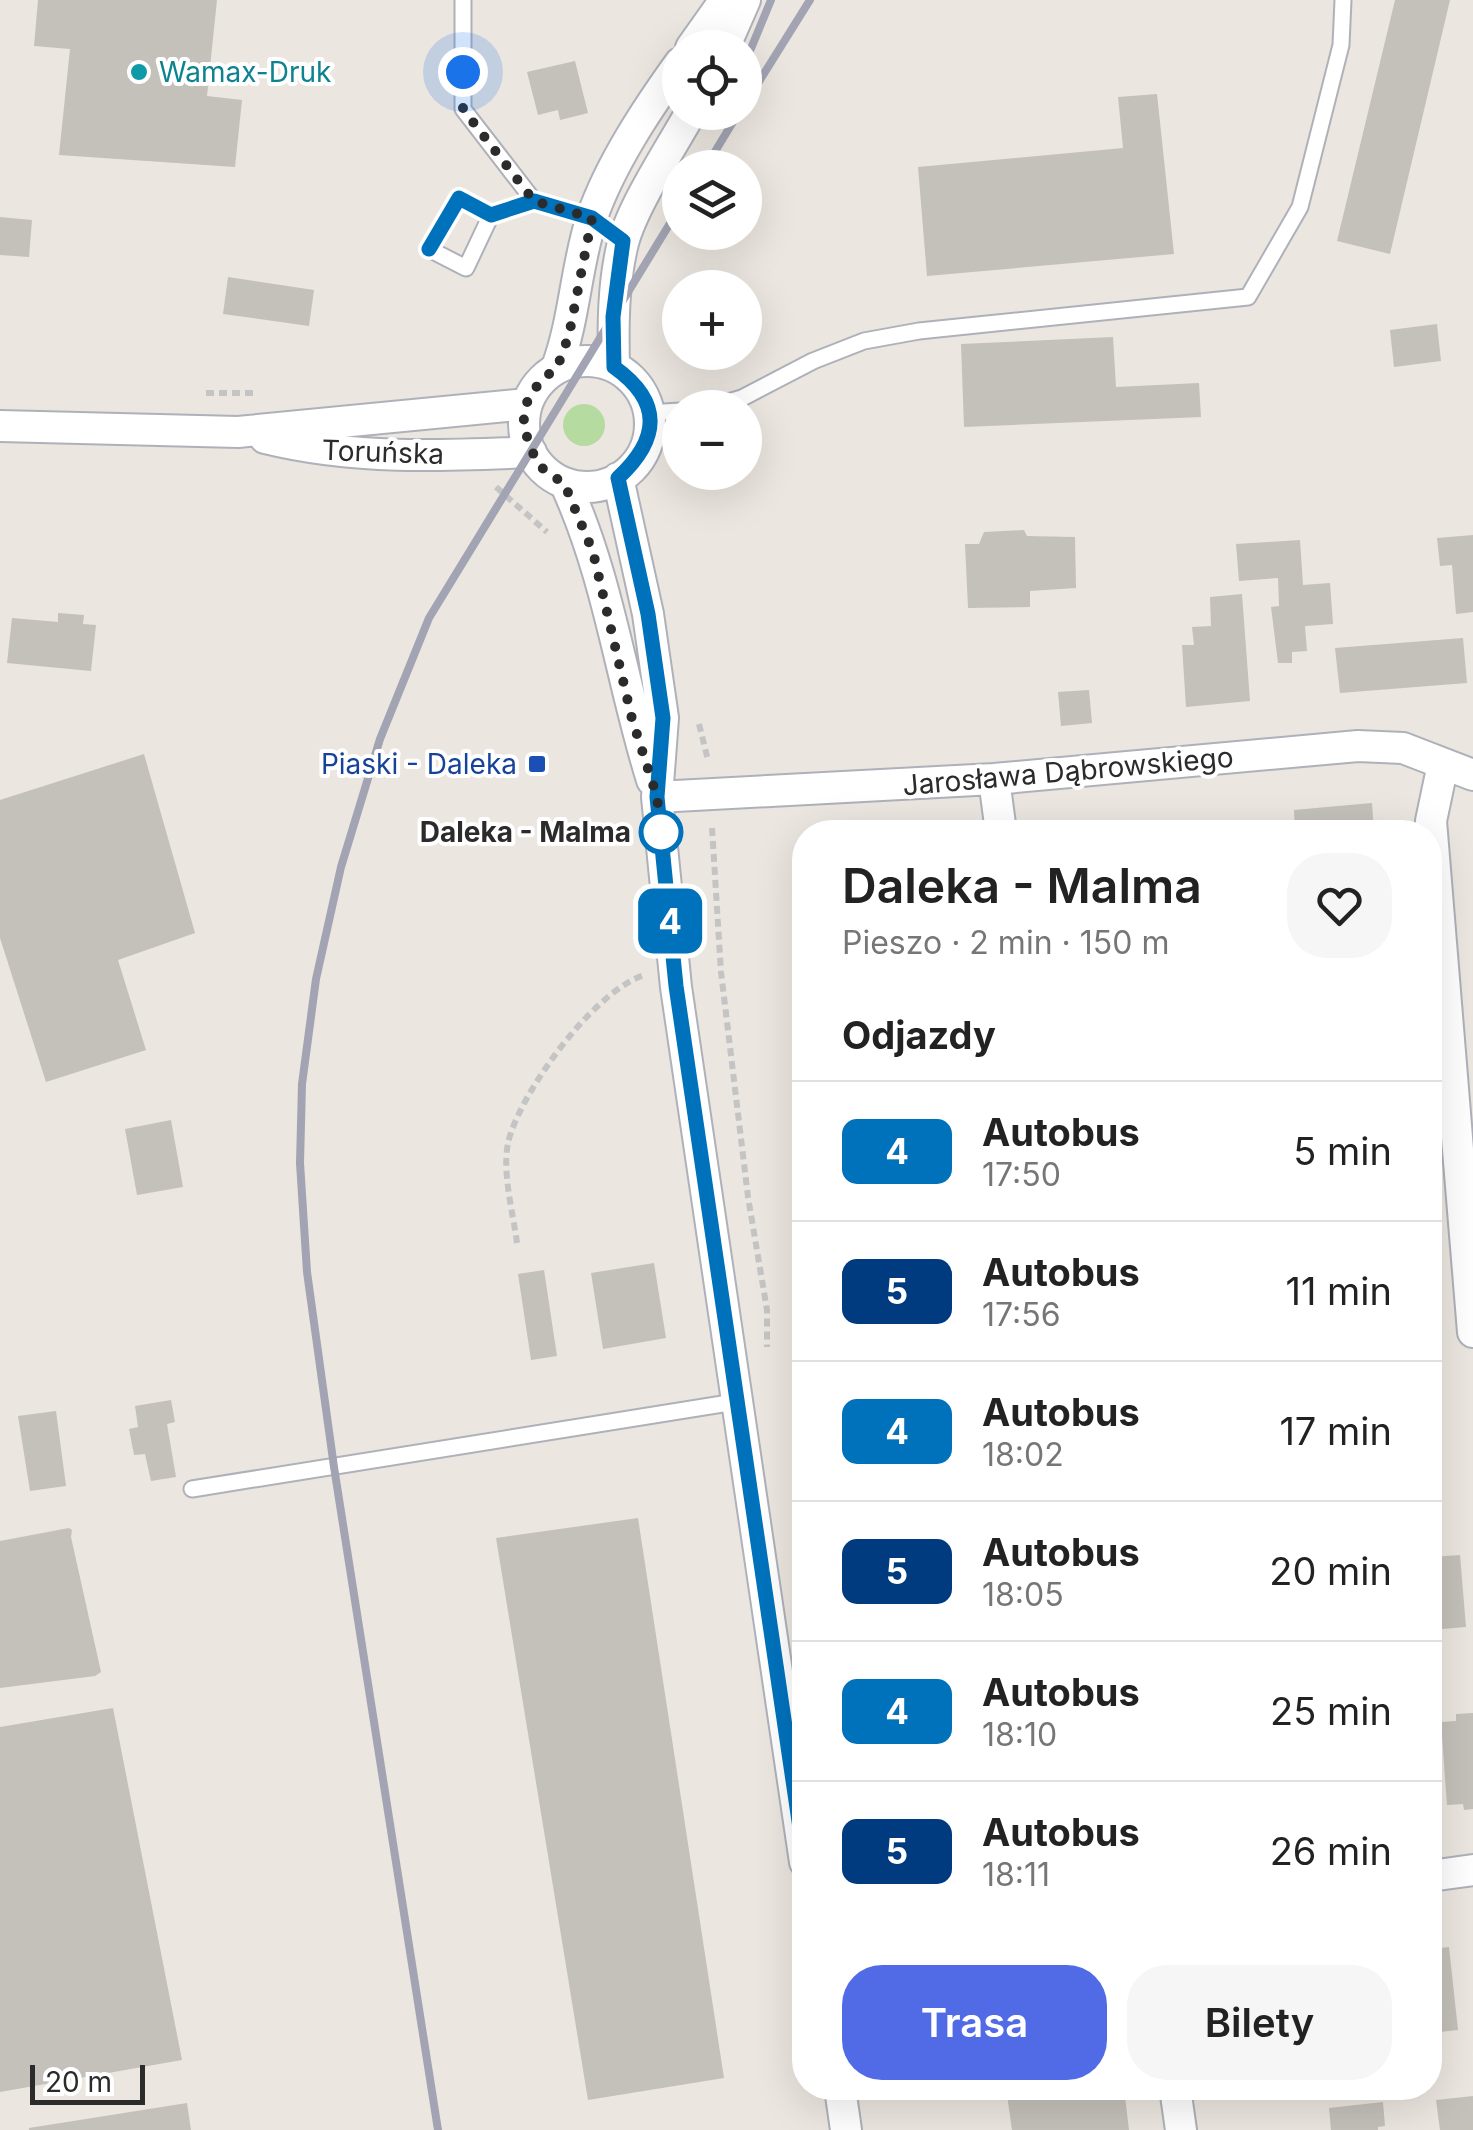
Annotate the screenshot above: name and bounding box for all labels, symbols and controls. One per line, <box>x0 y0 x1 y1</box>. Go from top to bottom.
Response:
map controls <box>662 30 762 490</box>
button: locate <box>662 30 762 130</box>
your location <box>438 47 488 97</box>
place label: Wamax-Druk <box>159 55 331 89</box>
marker: Wamax-Druk <box>128 61 150 83</box>
button: layers <box>662 150 762 250</box>
button: + <box>662 270 762 370</box>
button: − <box>662 390 762 490</box>
street label: Toruńska <box>321 433 445 471</box>
street label: Jarosława Dąbrowskiego <box>901 740 1235 802</box>
place label: Piaski - Daleka <box>321 747 517 781</box>
marker: Piaski - Daleka <box>526 753 548 775</box>
marker: Daleka - Malma <box>640 811 682 853</box>
place label: Daleka - Malma <box>420 815 631 849</box>
button: heart <box>1287 853 1392 958</box>
text: Daleka - Malma <box>842 856 1202 915</box>
line badge: 4 <box>638 888 702 954</box>
text: 4 <box>658 900 682 942</box>
text: Pieszo · 2 min · 150 m <box>842 923 1169 962</box>
text: Odjazdy <box>842 1012 996 1058</box>
text: Autobus <box>982 1109 1140 1155</box>
text: 5 min <box>1293 1128 1392 1174</box>
text: 4 <box>885 1130 909 1172</box>
text: 17:50 <box>982 1155 1061 1194</box>
text: Autobus <box>982 1249 1140 1295</box>
text: 11 min <box>1285 1268 1392 1314</box>
text: 5 <box>886 1270 908 1312</box>
text: 17:56 <box>982 1295 1061 1334</box>
text: Autobus <box>982 1389 1140 1435</box>
text: 17 min <box>1279 1408 1392 1454</box>
text: 4 <box>885 1410 909 1452</box>
text: 18:02 <box>982 1435 1064 1474</box>
text: Autobus <box>982 1529 1140 1575</box>
text: 20 min <box>1269 1548 1392 1594</box>
text: 5 <box>886 1550 908 1592</box>
text: 18:05 <box>982 1575 1064 1614</box>
text: Autobus <box>982 1669 1140 1715</box>
text: 25 min <box>1270 1688 1392 1734</box>
text: 4 <box>885 1690 909 1732</box>
text: 18:10 <box>982 1715 1057 1754</box>
text: Autobus <box>982 1809 1140 1855</box>
text: 26 min <box>1270 1828 1392 1874</box>
text: 5 <box>886 1830 908 1872</box>
text: 18:11 <box>982 1855 1050 1894</box>
button: Trasa <box>842 1965 1107 2080</box>
button: Bilety <box>1127 1965 1392 2080</box>
scale bar <box>30 2060 145 2104</box>
text: 20 m <box>45 2065 112 2099</box>

